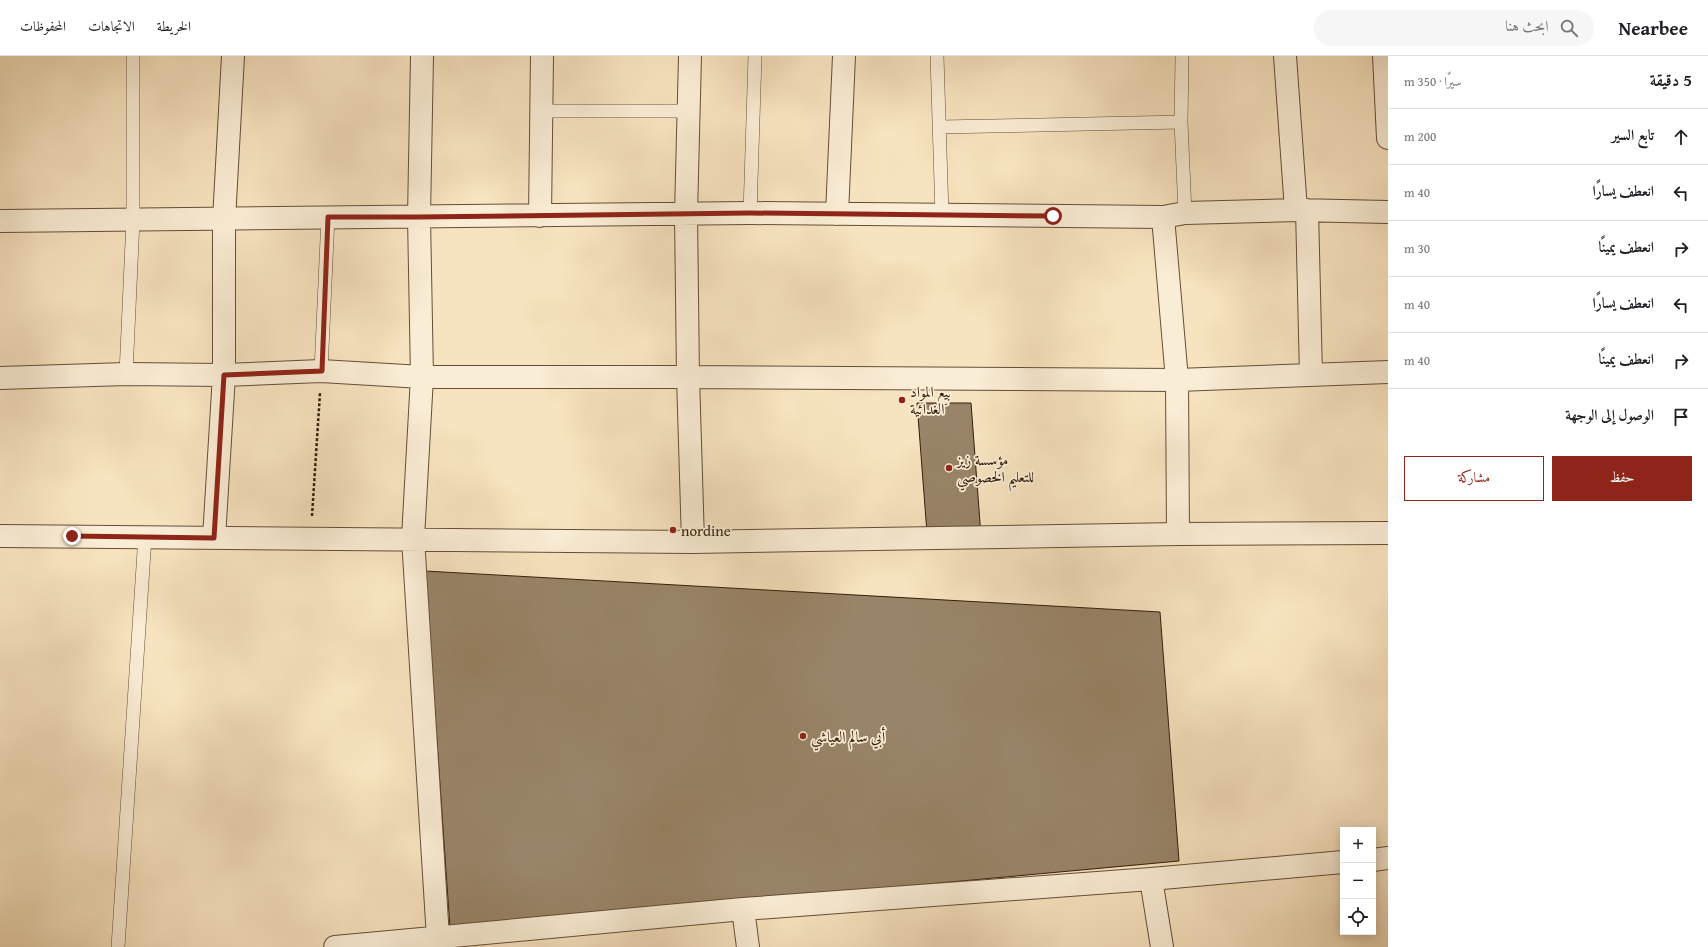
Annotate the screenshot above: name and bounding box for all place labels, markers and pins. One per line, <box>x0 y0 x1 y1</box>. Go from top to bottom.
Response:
place label: بيع المواد الغدائية <box>910 381 951 419</box>
marker: بيع المواد الغدائية <box>897 395 907 405</box>
place label: مؤسسة زيز للتعليم الخصوصي <box>955 449 1034 492</box>
marker: مؤسسة زيز للتعليم الخصوصي <box>944 463 954 473</box>
place label: nordine <box>681 520 731 541</box>
marker: nordine <box>668 525 678 535</box>
place label: أبي سالم العياشي <box>811 726 886 751</box>
marker: أبي سالم العياشي <box>798 731 808 741</box>

